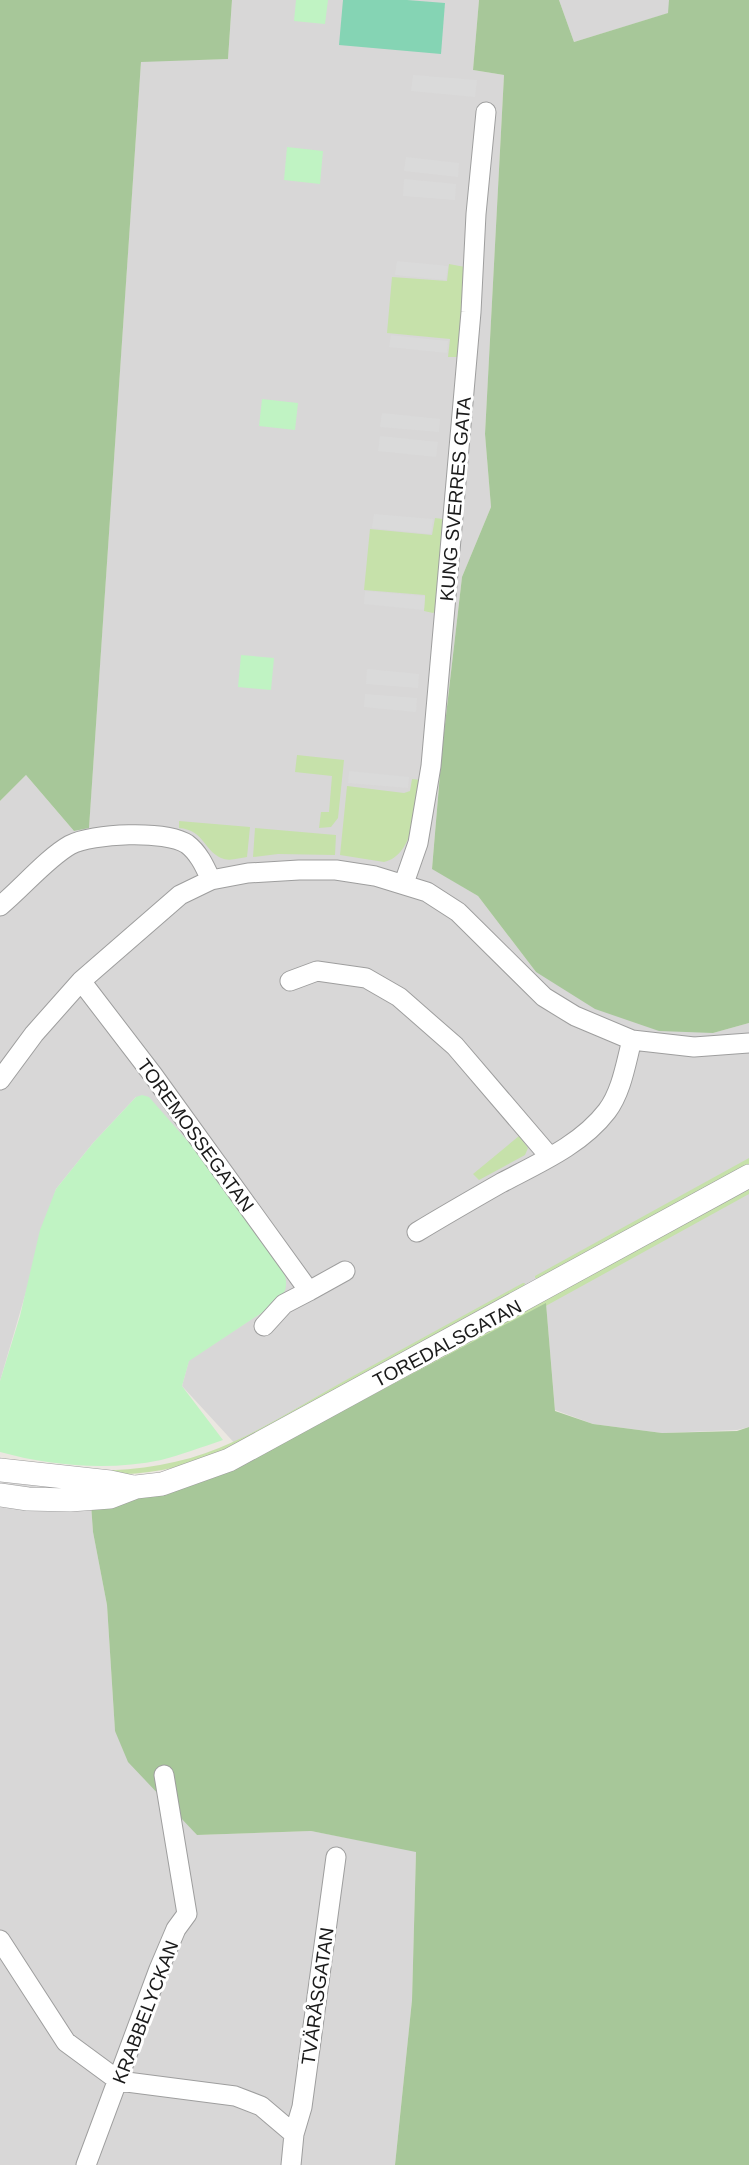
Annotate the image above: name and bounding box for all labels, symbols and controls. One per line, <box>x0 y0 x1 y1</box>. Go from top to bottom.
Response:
street label: KUNG SVERRES GATA <box>436 396 475 602</box>
street label: TOREMOSSEGATAN <box>133 1055 258 1216</box>
street label: TOREDALSGATAN <box>370 1296 525 1391</box>
street label: TVÄRÅSGATAN <box>297 1926 338 2066</box>
street label: KRABBELYCKAN <box>108 1938 182 2087</box>

